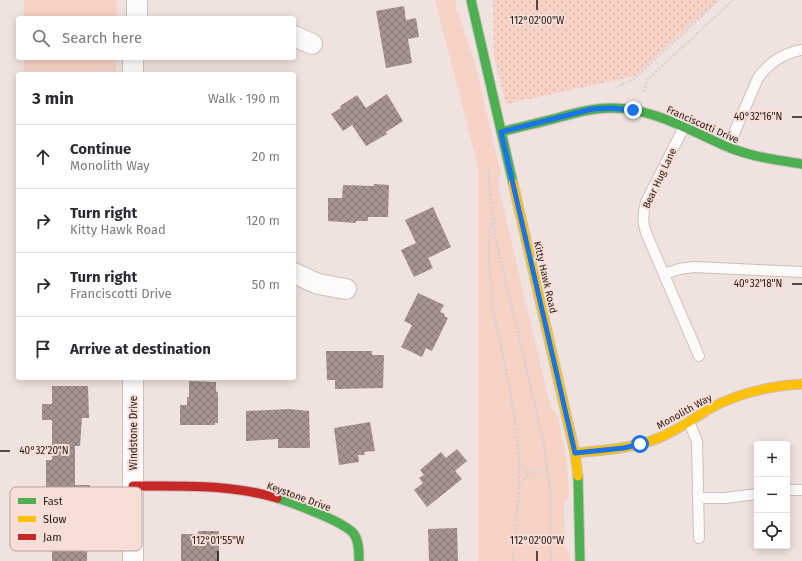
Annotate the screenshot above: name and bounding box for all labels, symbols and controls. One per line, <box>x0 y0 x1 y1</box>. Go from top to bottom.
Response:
text: 112°02'00"W <box>510 15 565 27</box>
search box <box>16 16 296 60</box>
icon: search <box>30 27 52 49</box>
text: Search here <box>62 29 142 47</box>
text: 3 min <box>32 88 74 109</box>
text: Walk · 190 m <box>208 91 280 106</box>
route end <box>624 101 642 119</box>
street label: Franciscotti Drive <box>664 104 741 146</box>
text: 40°32'16"N <box>734 111 782 123</box>
text: Continue <box>70 140 131 158</box>
icon: ahead <box>32 146 54 168</box>
street label: Bear Hug Lane <box>641 146 679 211</box>
text: 20 m <box>252 149 280 164</box>
text: Monolith Way <box>70 158 150 173</box>
text: Turn right <box>70 204 137 222</box>
icon: right <box>32 210 54 232</box>
text: 120 m <box>246 213 280 228</box>
text: Kitty Hawk Road <box>70 222 166 237</box>
street label: Kitty Hawk Road <box>531 240 559 314</box>
text: Turn right <box>70 268 137 286</box>
icon: right <box>32 274 54 296</box>
text: 50 m <box>252 277 280 292</box>
text: 40°32'18"N <box>734 278 782 290</box>
text: Franciscotti Drive <box>70 286 172 301</box>
icon: arrive <box>32 338 54 360</box>
text: Arrive at destination <box>70 340 211 358</box>
street label: Monolith Way <box>655 392 714 432</box>
street label: Windstone Drive <box>128 396 140 470</box>
route start <box>631 435 649 453</box>
map controls <box>754 441 790 549</box>
button: + <box>754 441 790 477</box>
text: 40°32'20"N <box>19 445 69 457</box>
button: − <box>754 477 790 513</box>
street label: Keystone Drive <box>265 480 332 514</box>
legend <box>10 487 142 551</box>
text: Fast <box>43 495 63 508</box>
text: Slow <box>43 513 67 526</box>
button: locate <box>754 513 790 549</box>
text: Jam <box>43 531 62 544</box>
text: 112°01'55"W <box>192 535 245 547</box>
text: 112°02'00"W <box>510 535 565 547</box>

